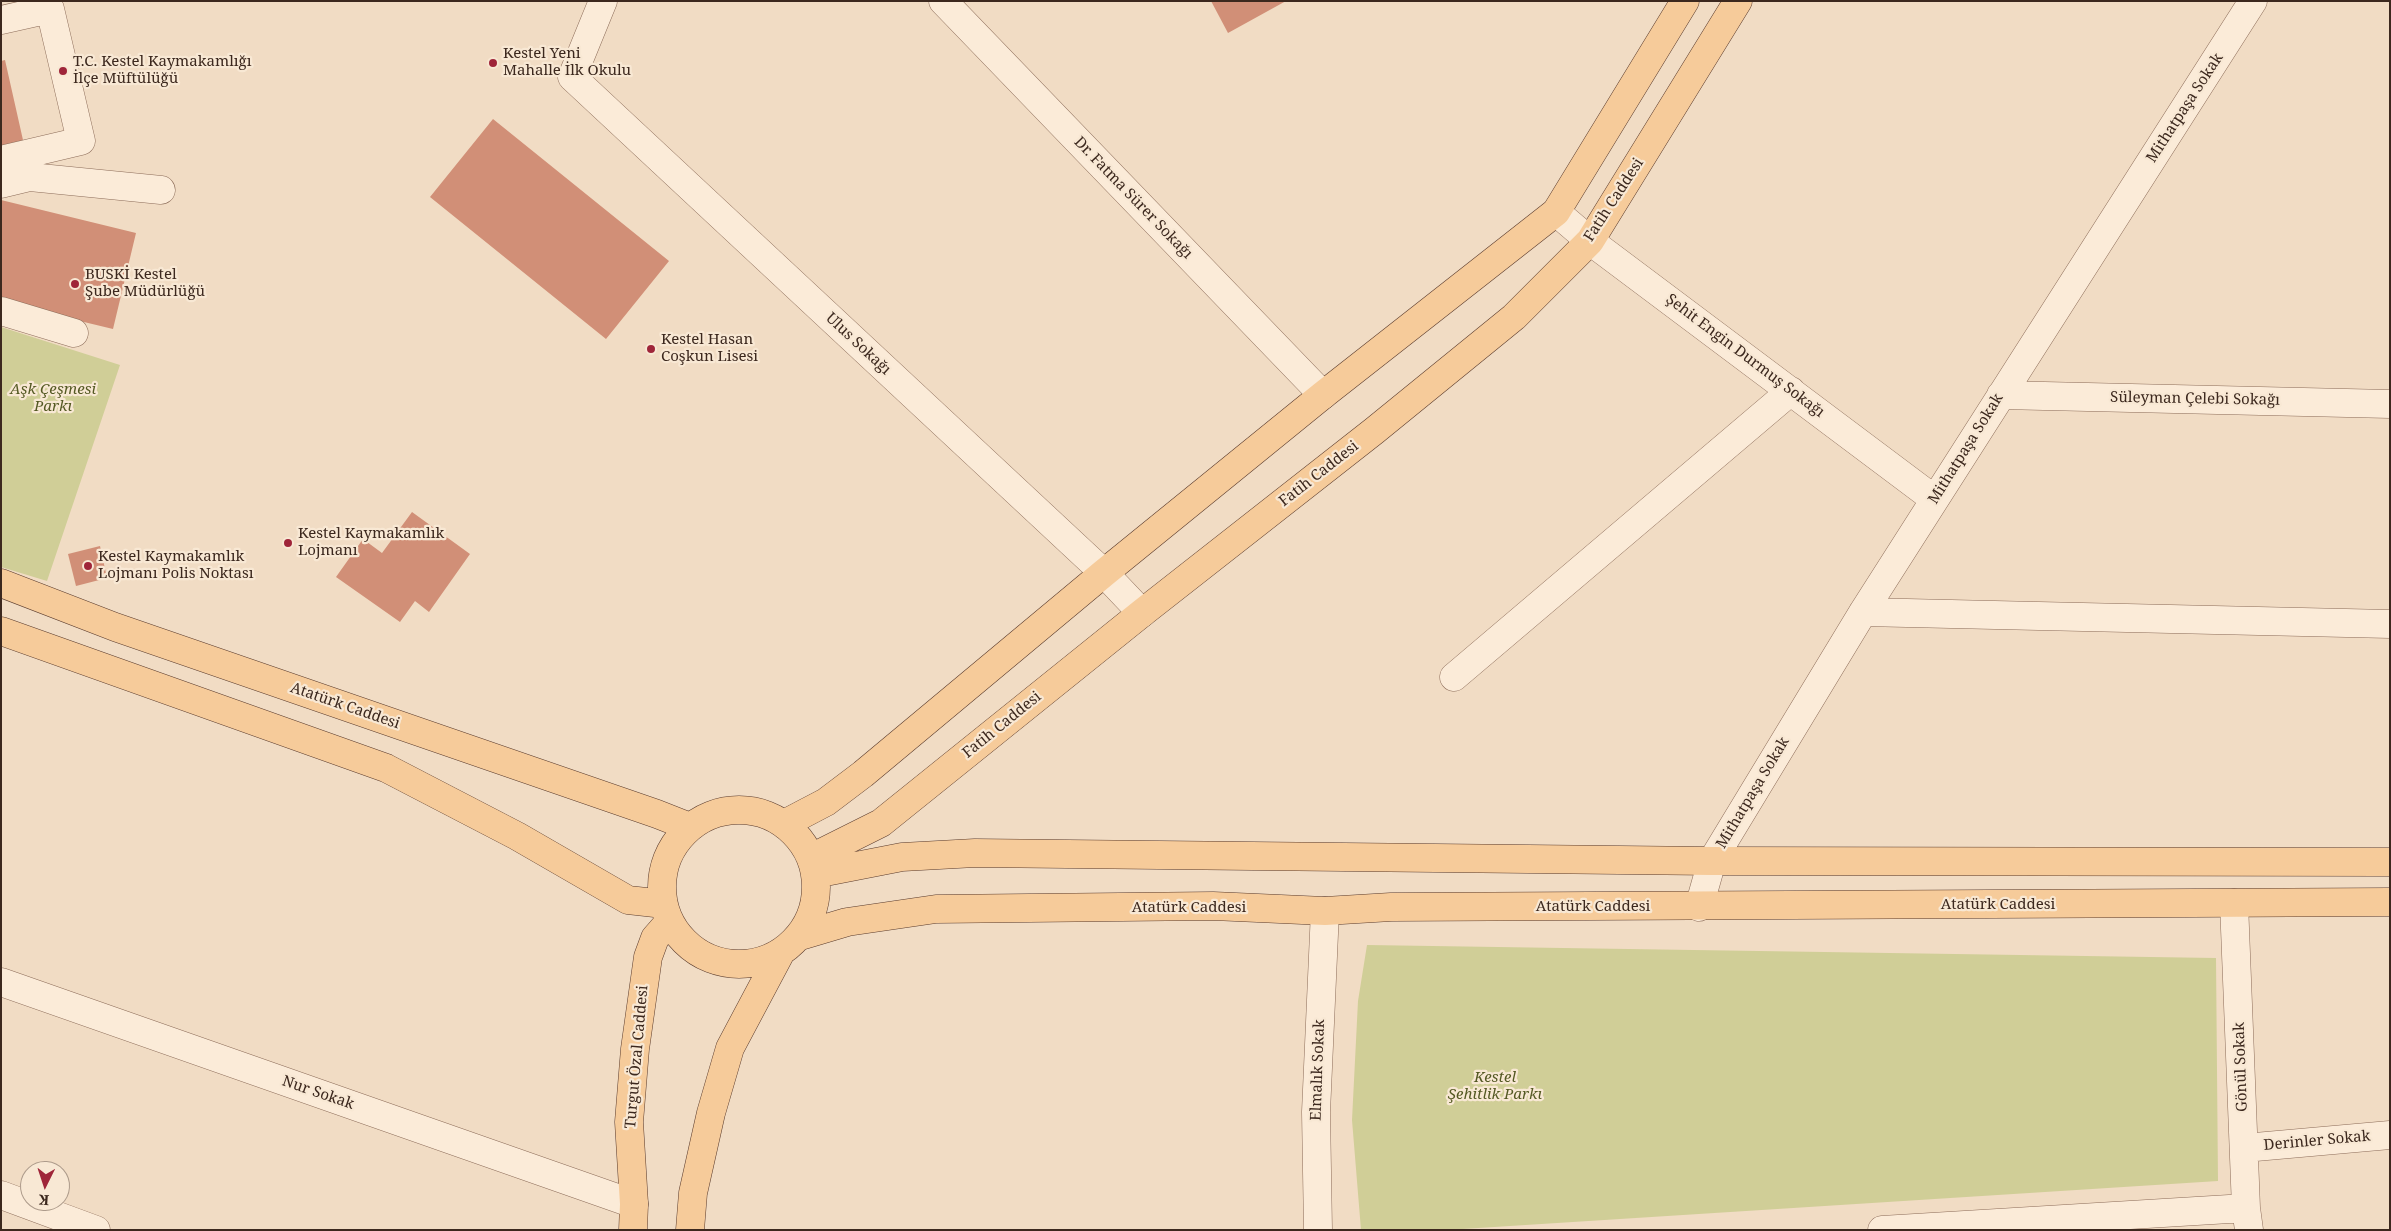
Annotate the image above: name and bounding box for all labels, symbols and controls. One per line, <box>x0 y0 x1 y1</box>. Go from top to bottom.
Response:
place label: Kestel Yeni Mahalle İlk Okulu <box>503 45 631 80</box>
street label: Mithatpaşa Sokak <box>2143 50 2227 166</box>
place label: T.C. Kestel Kaymakamlığı İlçe Müftülüğü <box>73 53 251 88</box>
marker: Kestel Yeni Mahalle İlk Okulu <box>487 57 499 69</box>
marker: T.C. Kestel Kaymakamlığı İlçe Müftülüğü <box>57 65 69 77</box>
street label: Dr. Fatma Sürer Sokağı <box>1070 133 1196 263</box>
street label: Fatih Caddesi <box>1580 155 1648 245</box>
place label: BUSKİ Kestel Şube Müdürlüğü <box>85 266 205 301</box>
marker: BUSKİ Kestel Şube Müdürlüğü <box>69 278 81 290</box>
street label: Şehit Engin Durmuş Sokağı <box>1662 290 1828 422</box>
street label: Ulus Sokağı <box>822 309 894 379</box>
place label: Kestel Hasan Coşkun Lisesi <box>661 331 758 366</box>
marker: Kestel Hasan Coşkun Lisesi <box>645 343 657 355</box>
park label: Aşk Çeşmesi Parkı <box>10 381 96 416</box>
street label: Süleyman Çelebi Sokağı <box>2110 389 2280 409</box>
street label: Mithatpaşa Sokak <box>1925 390 2007 508</box>
street label: Fatih Caddesi <box>1276 437 1362 511</box>
place label: Kestel Kaymakamlık Lojmanı <box>298 525 444 560</box>
marker: Kestel Kaymakamlık Lojmanı <box>282 537 294 549</box>
place label: Kestel Kaymakamlık Lojmanı Polis Noktası <box>98 548 253 583</box>
marker: Kestel Kaymakamlık Lojmanı Polis Noktası <box>82 560 94 572</box>
street label: Atatürk Caddesi <box>288 679 402 733</box>
street label: Fatih Caddesi <box>959 688 1045 762</box>
street label: Mithatpaşa Sokak <box>1713 734 1793 852</box>
street label: Atatürk Caddesi <box>1941 896 2055 914</box>
street label: Atatürk Caddesi <box>1536 898 1650 916</box>
street label: Atatürk Caddesi <box>1132 899 1246 917</box>
street label: Turgut Özal Caddesi <box>622 984 652 1130</box>
street label: Elmalık Sokak <box>1307 1019 1329 1121</box>
street label: Gönül Sokak <box>2230 1022 2252 1112</box>
park label: Kestel Şehitlik Parkı <box>1448 1069 1542 1104</box>
street label: Nur Sokak <box>280 1072 356 1114</box>
street label: Derinler Sokak <box>2263 1127 2371 1155</box>
north arrow <box>20 1161 70 1211</box>
text: K <box>38 1191 50 1210</box>

